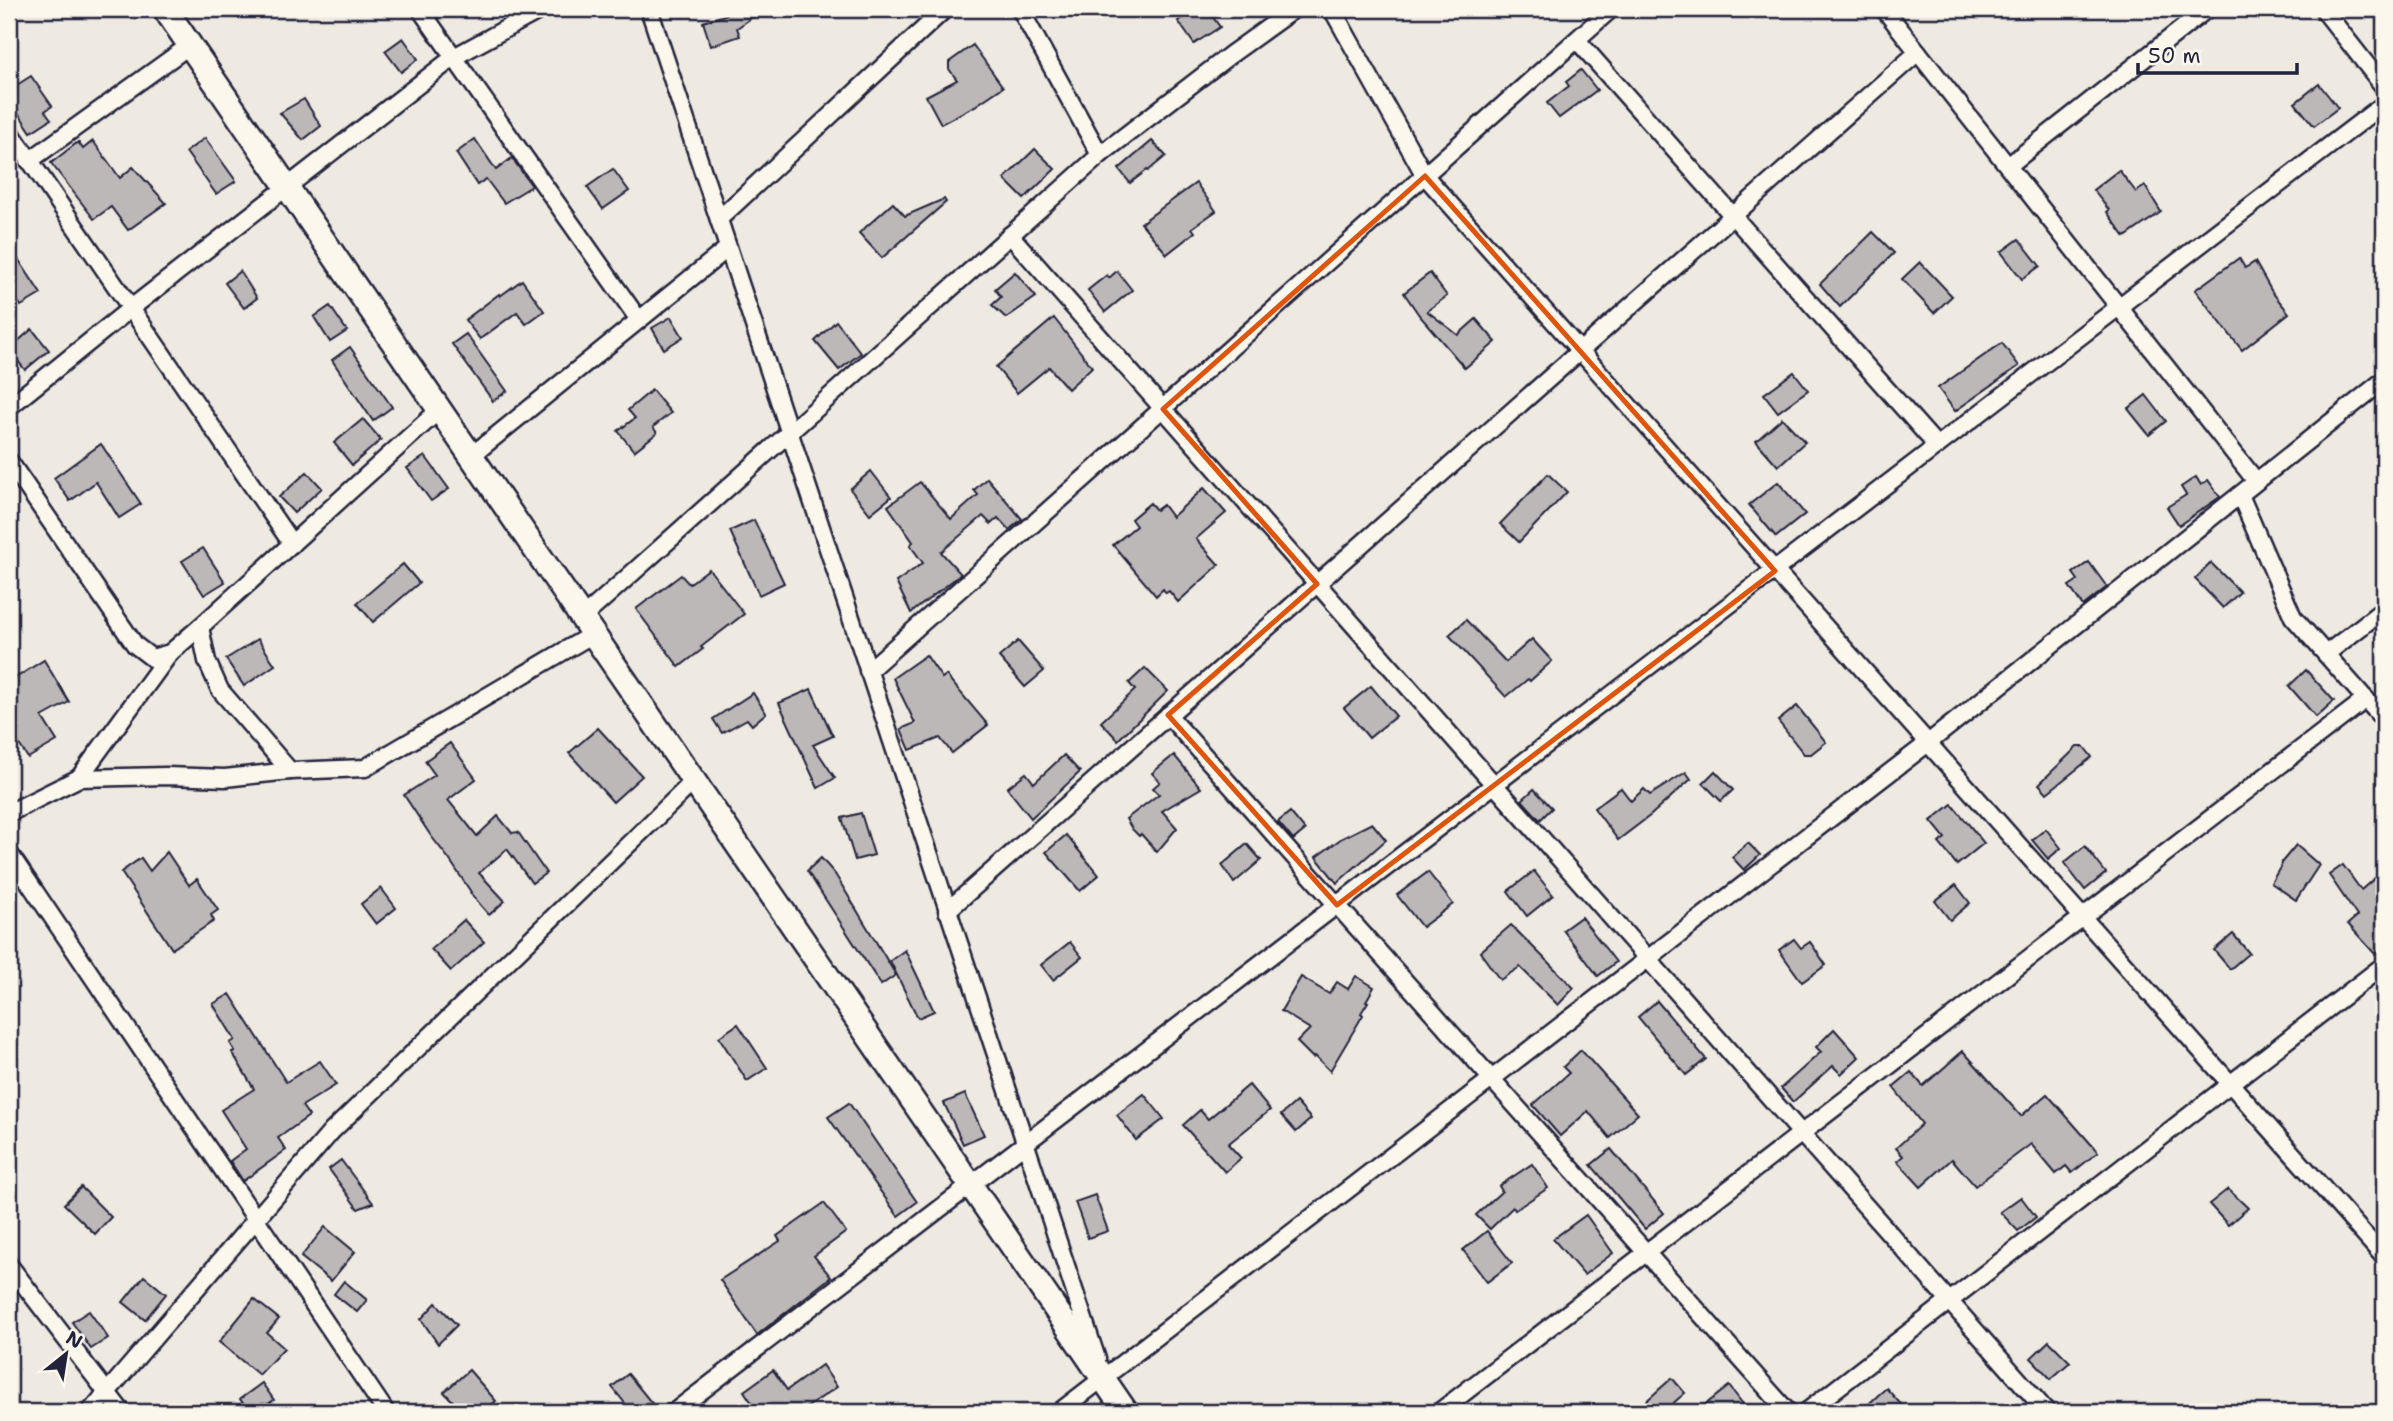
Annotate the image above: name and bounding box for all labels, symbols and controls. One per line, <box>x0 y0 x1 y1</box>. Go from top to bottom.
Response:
scale bar <box>2138 32 2297 76</box>
text: 50 m <box>2148 42 2201 70</box>
north arrow <box>32 1320 102 1390</box>
text: N <box>61 1325 87 1354</box>

